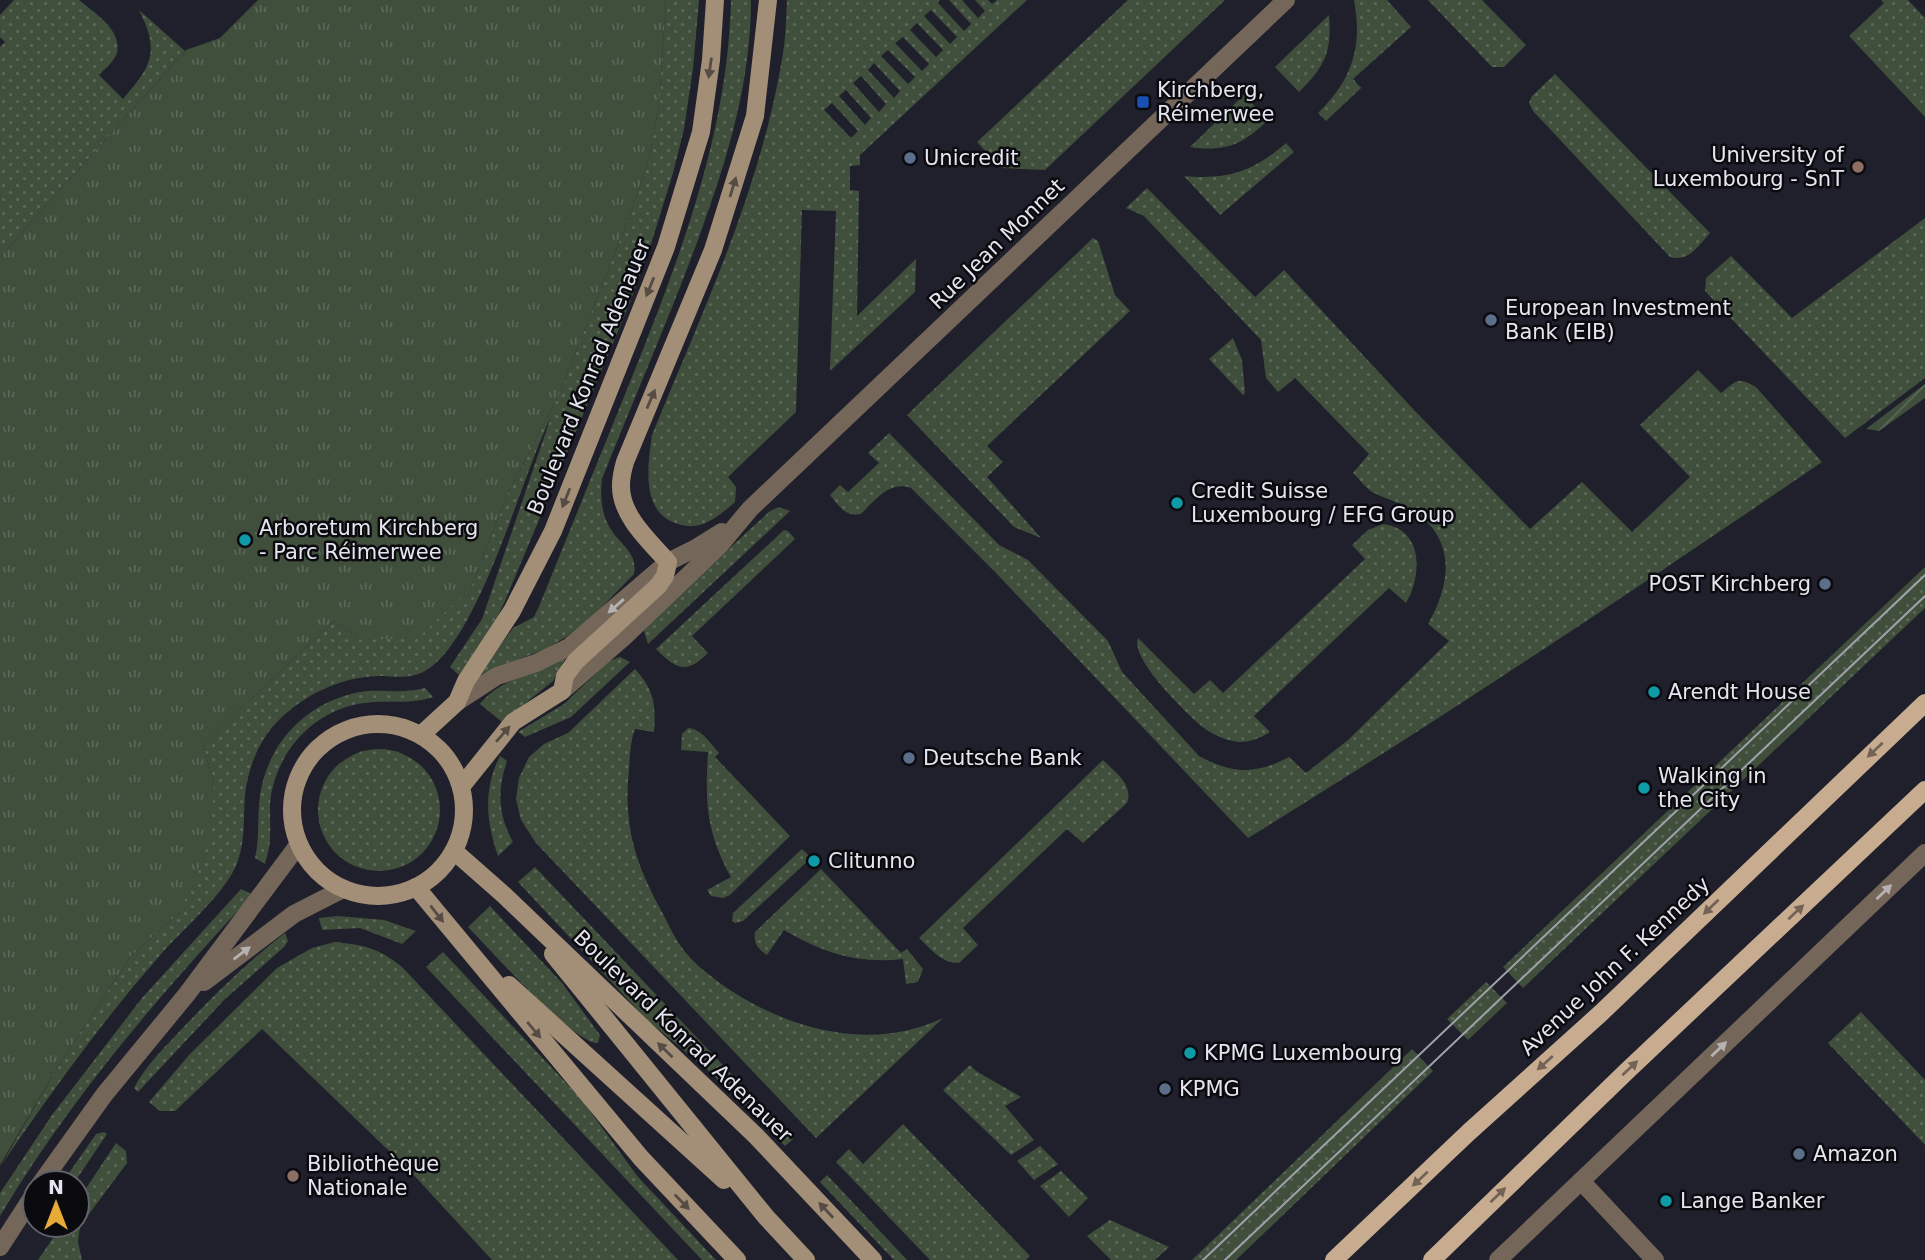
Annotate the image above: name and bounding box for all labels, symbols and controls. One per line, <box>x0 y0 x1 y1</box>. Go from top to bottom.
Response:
one-way arrow <box>704 57 715 79</box>
place label: Kirchberg, Réimerwee <box>1157 78 1274 126</box>
marker: Kirchberg, Réimerwee <box>1135 94 1151 110</box>
place label: University of Luxembourg - SnT <box>1653 143 1845 191</box>
place label: Unicredit <box>924 146 1019 170</box>
marker: Unicredit <box>902 150 918 166</box>
marker: University of Luxembourg - SnT <box>1850 159 1866 175</box>
street label: Rue Jean Monnet <box>925 174 1069 314</box>
one-way arrow <box>728 176 739 197</box>
street label: Boulevard Konrad Adenauer <box>523 236 655 518</box>
one-way arrow <box>645 276 656 297</box>
place label: European Investment Bank (EIB) <box>1505 296 1731 344</box>
marker: European Investment Bank (EIB) <box>1483 312 1499 328</box>
one-way arrow <box>645 389 657 409</box>
place label: Credit Suisse Luxembourg / EFG Group <box>1191 479 1455 527</box>
one-way arrow <box>561 488 572 509</box>
marker: Credit Suisse Luxembourg / EFG Group <box>1169 495 1185 511</box>
place label: Arboretum Kirchberg - Parc Réimerwee <box>259 516 478 564</box>
marker: Arboretum Kirchberg - Parc Réimerwee <box>237 532 253 548</box>
place label: POST Kirchberg <box>1648 572 1811 596</box>
marker: POST Kirchberg <box>1817 576 1833 592</box>
one-way arrow <box>607 598 624 613</box>
place label: Arendt House <box>1668 680 1811 704</box>
marker: Arendt House <box>1646 684 1662 700</box>
one-way arrow <box>495 725 510 742</box>
one-way arrow <box>1867 741 1884 757</box>
place label: Deutsche Bank <box>923 746 1083 770</box>
marker: Deutsche Bank <box>901 750 917 766</box>
place label: Walking in the City <box>1658 764 1767 812</box>
marker: Walking in the City <box>1636 780 1652 796</box>
place label: Clitunno <box>828 849 915 873</box>
marker: Clitunno <box>806 853 822 869</box>
street label: Avenue John F. Kennedy <box>1515 872 1715 1060</box>
one-way arrow <box>1875 885 1892 901</box>
one-way arrow <box>1703 898 1720 914</box>
one-way arrow <box>1787 904 1804 920</box>
one-way arrow <box>429 905 443 923</box>
street label: Boulevard Konrad Adenauer <box>569 925 798 1147</box>
one-way arrow <box>232 946 250 961</box>
one-way arrow <box>526 1021 541 1038</box>
one-way arrow <box>657 1041 674 1058</box>
place label: KPMG Luxembourg <box>1204 1041 1402 1065</box>
one-way arrow <box>1710 1042 1727 1058</box>
marker: KPMG Luxembourg <box>1182 1045 1198 1061</box>
one-way arrow <box>1536 1055 1554 1071</box>
one-way arrow <box>1621 1060 1639 1076</box>
place label: KPMG <box>1179 1077 1240 1101</box>
marker: KPMG <box>1157 1081 1173 1097</box>
place label: Amazon <box>1813 1142 1898 1166</box>
marker: Amazon <box>1791 1146 1807 1162</box>
place label: Bibliothèque Nationale <box>307 1152 439 1200</box>
marker: Bibliothèque Nationale <box>285 1168 301 1184</box>
north arrow <box>21 1169 91 1239</box>
one-way arrow <box>1412 1171 1429 1187</box>
text: N <box>48 1176 64 1198</box>
one-way arrow <box>1489 1188 1506 1204</box>
place label: Lange Banker <box>1680 1189 1825 1213</box>
one-way arrow <box>674 1193 690 1210</box>
marker: Lange Banker <box>1658 1193 1674 1209</box>
one-way arrow <box>819 1202 835 1219</box>

